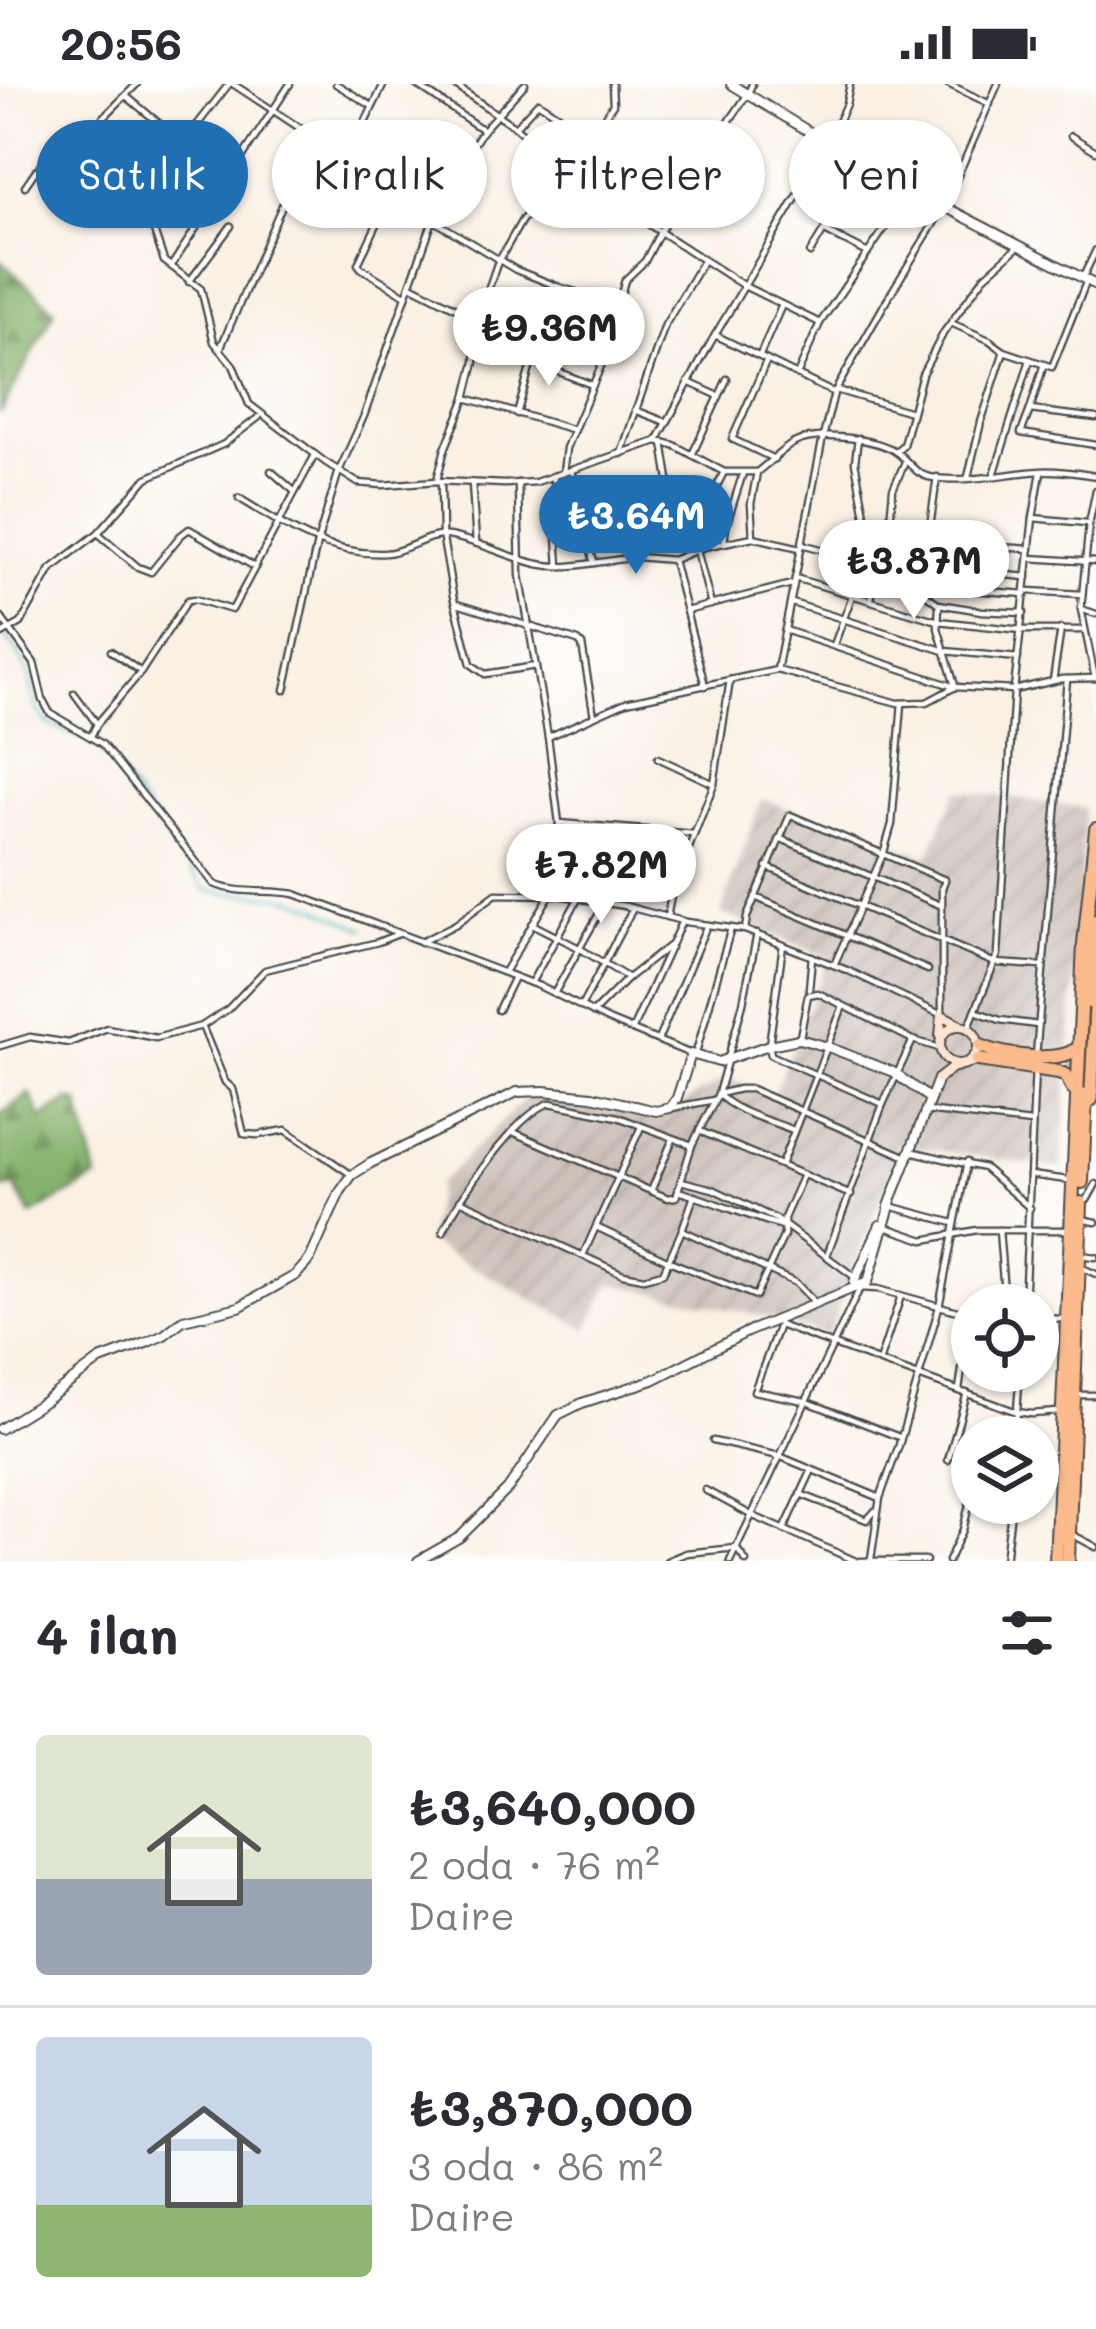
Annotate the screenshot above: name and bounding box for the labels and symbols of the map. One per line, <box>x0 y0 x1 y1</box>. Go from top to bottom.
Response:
pin: ₺9.36M <box>451 287 647 389</box>
pin: ₺3.64M <box>538 475 734 577</box>
pin: ₺3.87M <box>816 520 1012 622</box>
pin: ₺7.82M <box>503 824 699 926</box>

